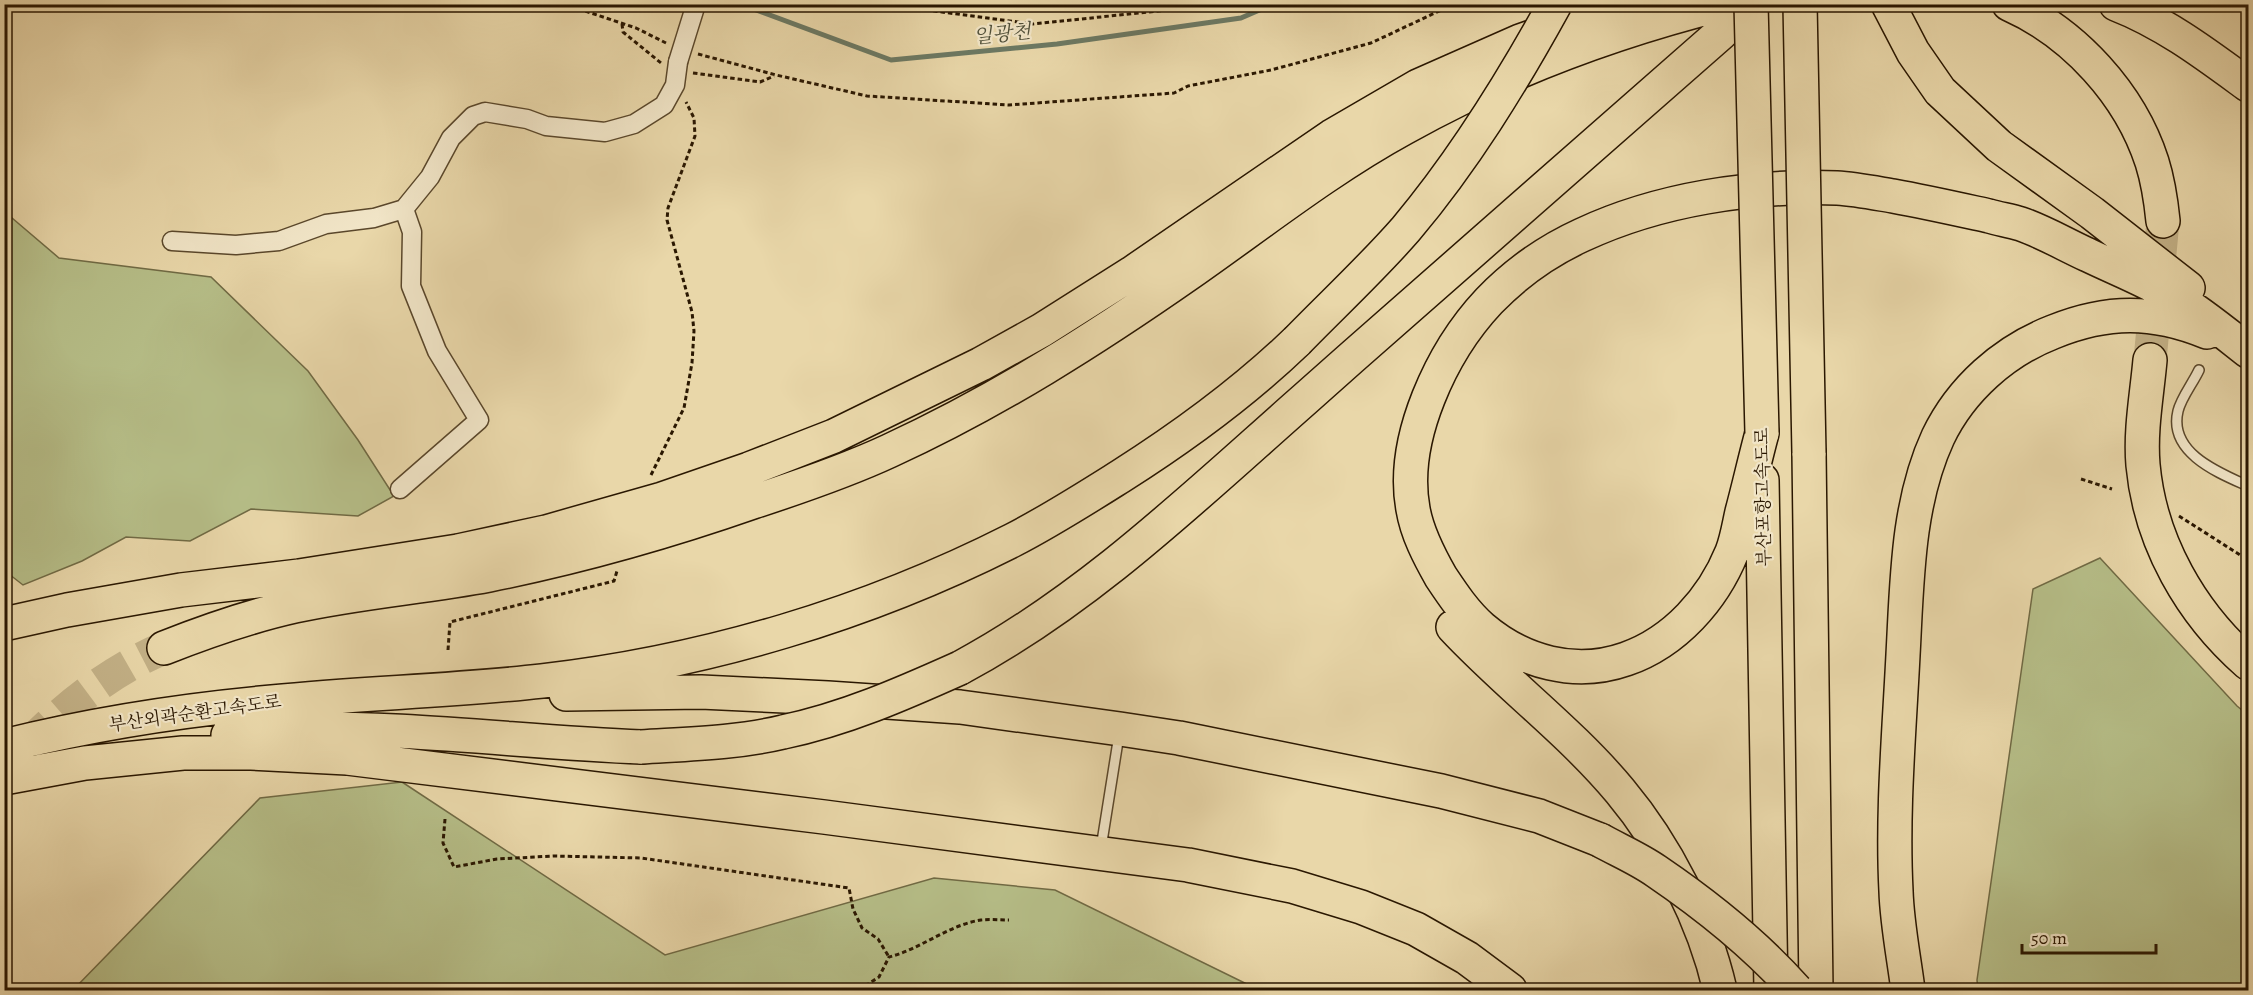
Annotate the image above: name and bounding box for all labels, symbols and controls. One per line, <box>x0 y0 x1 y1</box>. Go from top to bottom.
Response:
water label: 일광천 <box>972 17 1034 50</box>
street label: 부산포항고속도로 <box>1750 427 1776 567</box>
street label: 부산외곽순환고속도로 <box>107 689 283 737</box>
scale bar <box>2022 917 2156 955</box>
text: 50 m <box>2031 926 2067 950</box>

